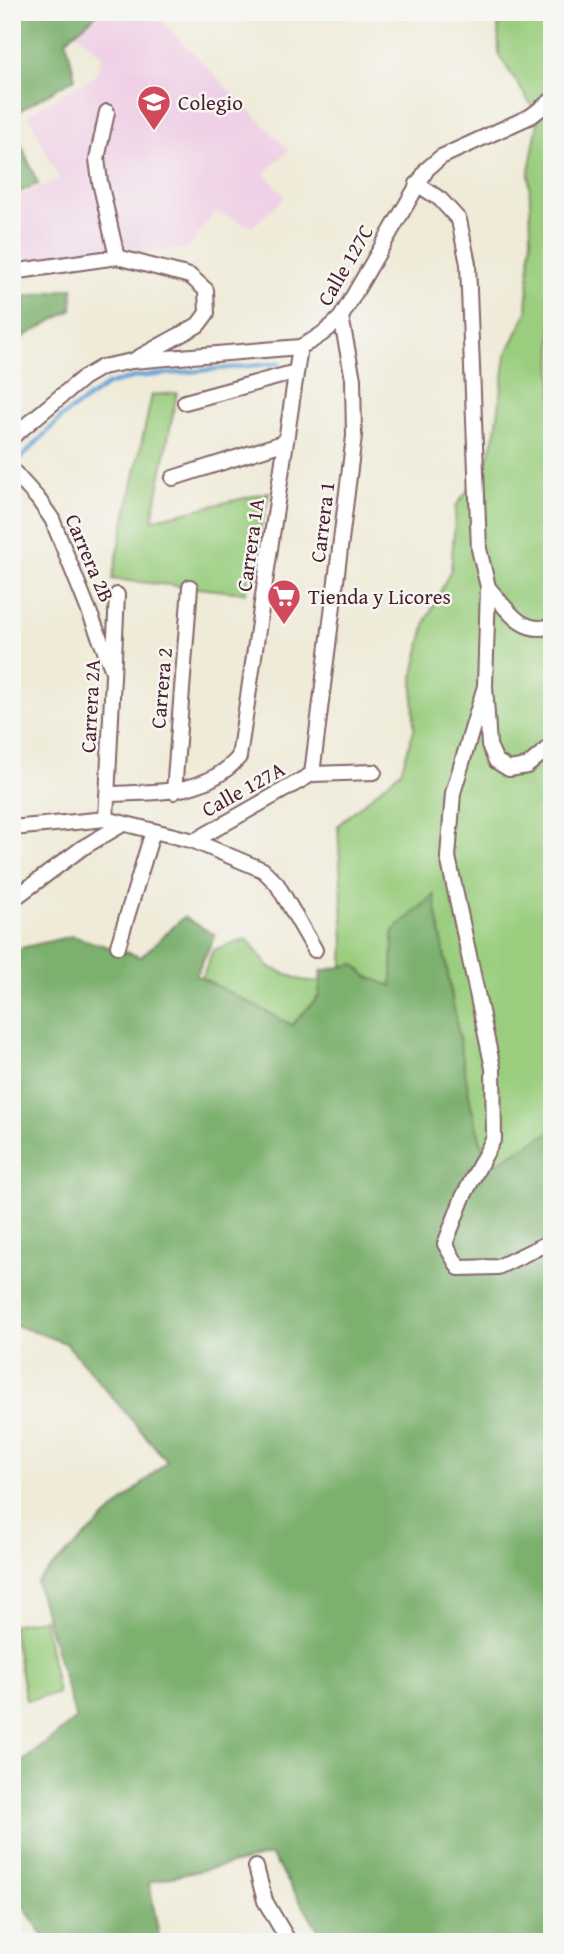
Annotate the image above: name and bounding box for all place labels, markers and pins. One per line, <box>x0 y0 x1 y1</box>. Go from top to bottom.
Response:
school or university icon: Colegio <box>135 83 173 132</box>
place label: Colegio <box>178 87 243 118</box>
supermarket icon: Tienda y Licores <box>265 577 303 626</box>
place label: Tienda y Licores <box>308 581 451 612</box>

